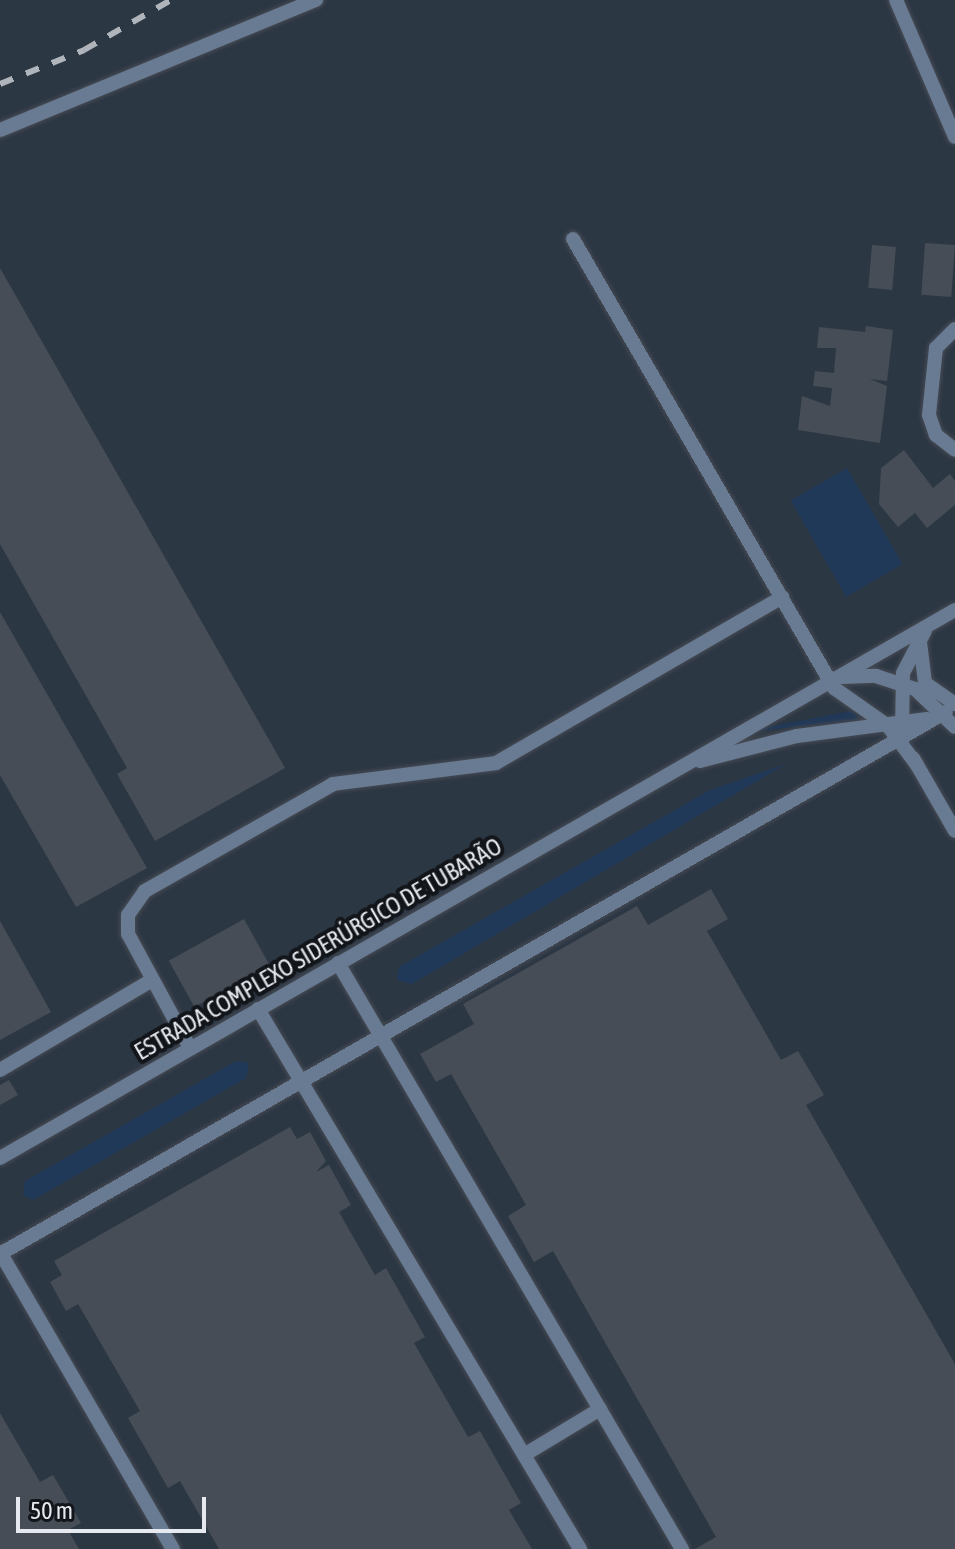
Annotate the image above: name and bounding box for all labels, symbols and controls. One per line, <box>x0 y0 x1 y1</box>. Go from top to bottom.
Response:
street label: ESTRADA COMPLEXO SIDERÚRGICO DE TUBARÃO <box>129 832 507 1066</box>
scale bar <box>20 1481 210 1531</box>
text: 50 m <box>30 1497 73 1524</box>

